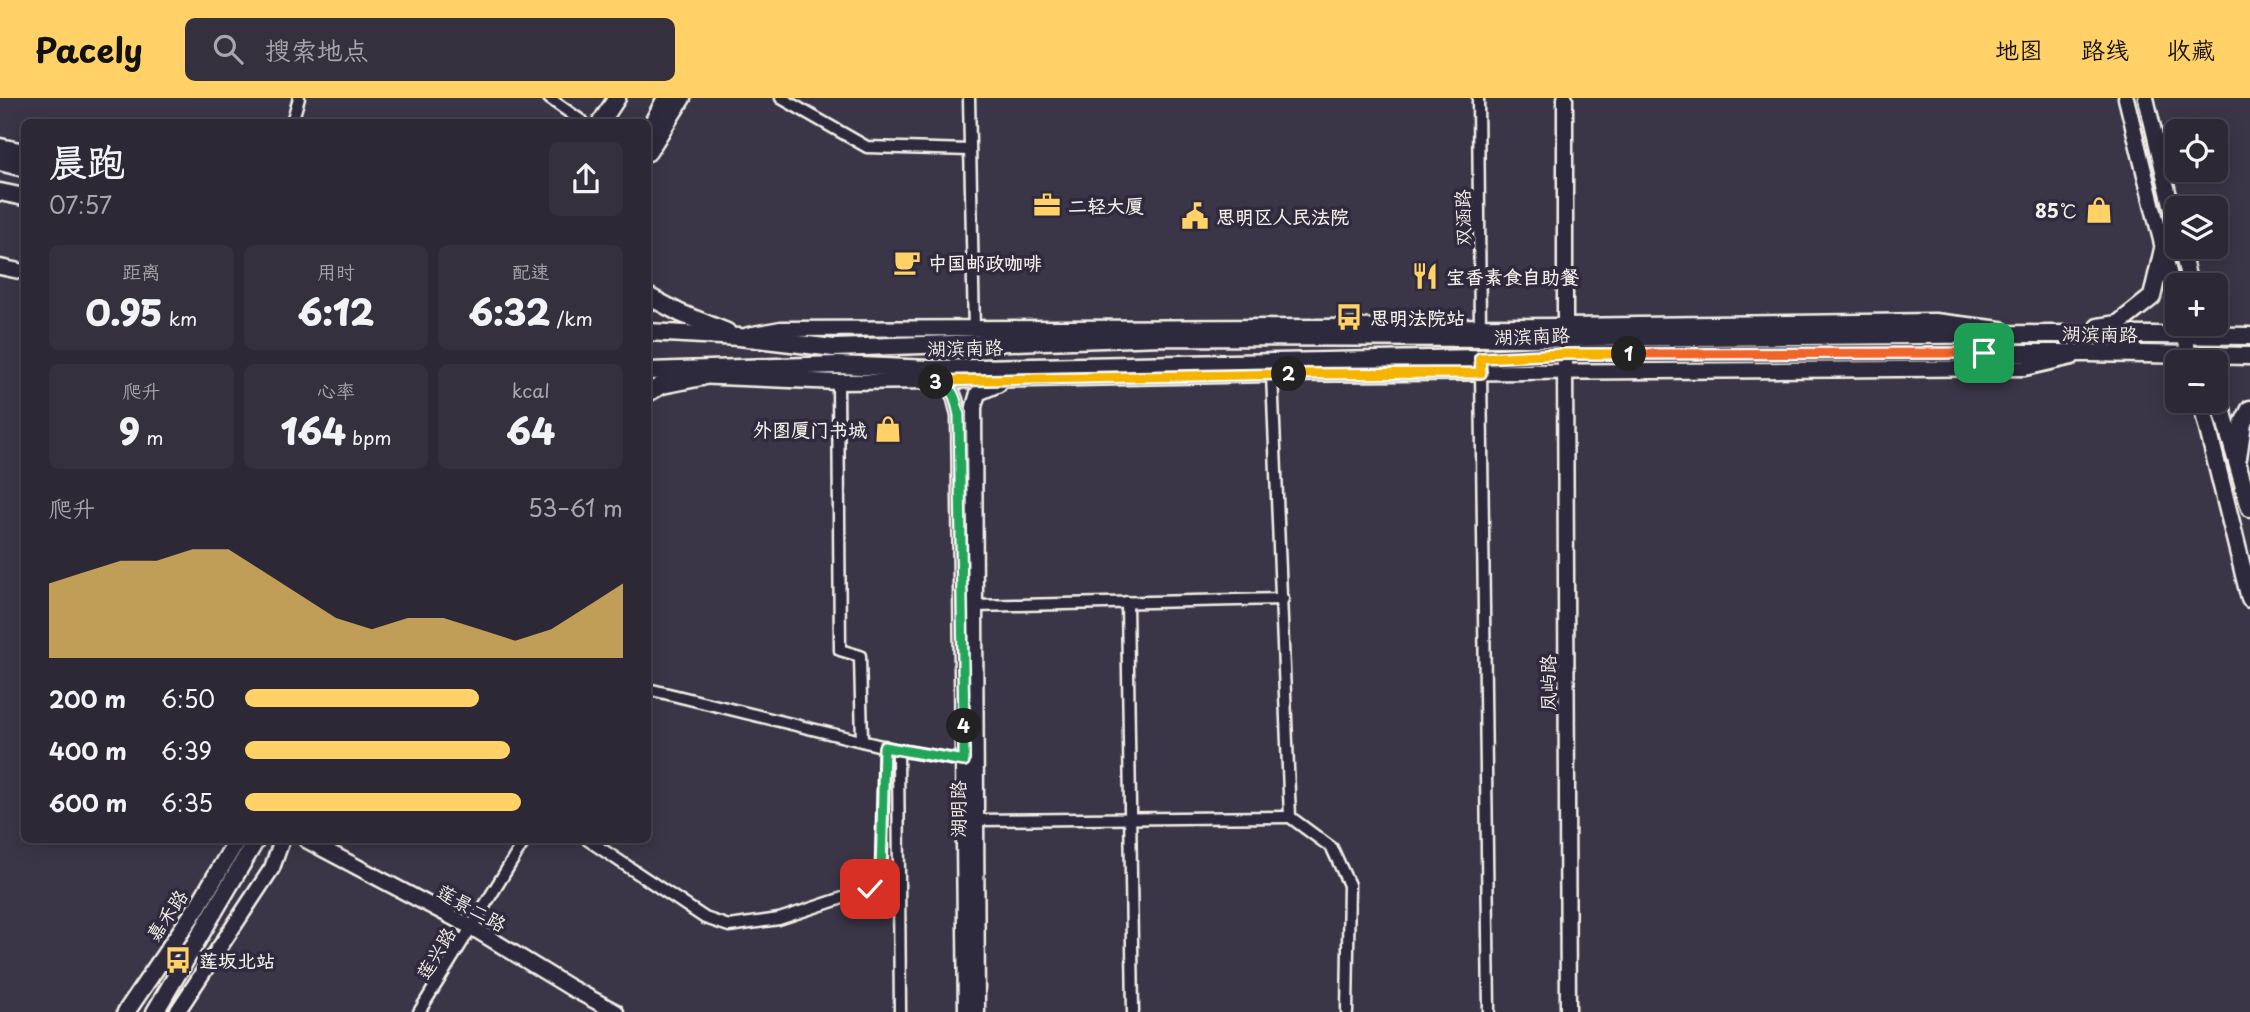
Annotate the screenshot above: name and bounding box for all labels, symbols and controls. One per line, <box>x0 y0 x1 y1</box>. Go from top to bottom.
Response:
search box <box>185 18 675 81</box>
text: Pacely <box>35 24 143 74</box>
icon: search <box>209 30 247 68</box>
text: 搜索地点 <box>265 30 369 69</box>
text: 地图 <box>1995 31 2043 67</box>
text: 路线 <box>2081 31 2129 67</box>
text: 收藏 <box>2167 31 2215 67</box>
map controls <box>2165 119 2228 413</box>
button: locate <box>2165 119 2228 182</box>
text: 晨跑 <box>49 132 125 189</box>
button: share <box>549 142 623 216</box>
text: 07:57 <box>49 187 112 222</box>
street label: 双涵路 <box>1448 189 1476 247</box>
office icon: 二轻大厦 <box>1032 190 1062 220</box>
place label: 二轻大厦 <box>1068 191 1144 219</box>
shop icon: 85℃ <box>2084 195 2114 225</box>
place label: 85℃ <box>2035 196 2078 224</box>
button: layers <box>2165 196 2228 259</box>
public building icon: 思明区人民法院 <box>1180 201 1210 231</box>
place label: 思明区人民法院 <box>1216 202 1349 230</box>
cafe icon: 中国邮政咖啡 <box>892 247 922 277</box>
place label: 中国邮政咖啡 <box>928 248 1042 276</box>
text: 距离 <box>122 257 160 285</box>
text: 用时 <box>317 257 355 285</box>
text: 配速 <box>512 257 550 285</box>
restaurant icon: 宝香素食自助餐 <box>1410 261 1440 291</box>
place label: 宝香素食自助餐 <box>1446 262 1579 290</box>
button: + <box>2165 273 2228 336</box>
text: 0.95 <box>85 285 163 338</box>
text: 6:12 <box>298 285 374 338</box>
text: 6:32 <box>468 285 550 338</box>
bus stop icon: 思明法院站 <box>1334 302 1364 332</box>
place label: 思明法院站 <box>1370 303 1465 331</box>
text: km <box>163 304 197 332</box>
text: /km <box>550 304 593 332</box>
street label: 湖滨南路 <box>2062 318 2138 348</box>
street label: 湖滨南路 <box>1494 320 1570 350</box>
pin <box>1954 323 2014 383</box>
street label: 湖滨南路 <box>927 332 1003 362</box>
icon: arrive <box>1965 334 2003 372</box>
pin: 1 <box>1612 336 1646 372</box>
text: 1 <box>1624 339 1633 367</box>
button: − <box>2165 350 2228 413</box>
pin: 2 <box>1272 356 1306 392</box>
text: 2 <box>1282 359 1295 387</box>
pin: 3 <box>918 364 954 400</box>
text: 3 <box>929 367 942 395</box>
text: 爬升 <box>122 376 160 404</box>
text: 心率 <box>317 376 355 404</box>
text: kcal <box>512 376 550 404</box>
text: 9 <box>119 404 140 457</box>
text: 164 <box>280 404 346 457</box>
text: 64 <box>506 404 555 457</box>
shop icon: 外图厦门书城 <box>873 414 903 444</box>
place label: 外图厦门书城 <box>753 415 867 443</box>
text: m <box>140 423 164 451</box>
text: bpm <box>346 423 392 451</box>
text: 爬升 <box>49 490 95 525</box>
text: 53–61 m <box>528 490 623 525</box>
street label: 凤屿路 <box>1533 654 1561 712</box>
text: 200 m <box>49 681 126 716</box>
text: 6:50 <box>161 681 215 716</box>
pin: 4 <box>946 708 982 744</box>
text: 4 <box>957 711 970 739</box>
text: 400 m <box>49 733 127 768</box>
text: 6:39 <box>161 733 212 768</box>
street label: 湖明路 <box>943 780 971 838</box>
text: 600 m <box>49 785 127 820</box>
text: 6:35 <box>161 785 213 820</box>
pin <box>840 859 900 919</box>
icon: check <box>851 870 889 908</box>
street label: 莲景二路 <box>432 876 512 938</box>
street label: 嘉禾路 <box>138 884 194 946</box>
street label: 莲兴路 <box>408 921 462 985</box>
bus stop icon: 莲坂北站 <box>163 945 193 975</box>
place label: 莲坂北站 <box>199 946 275 974</box>

